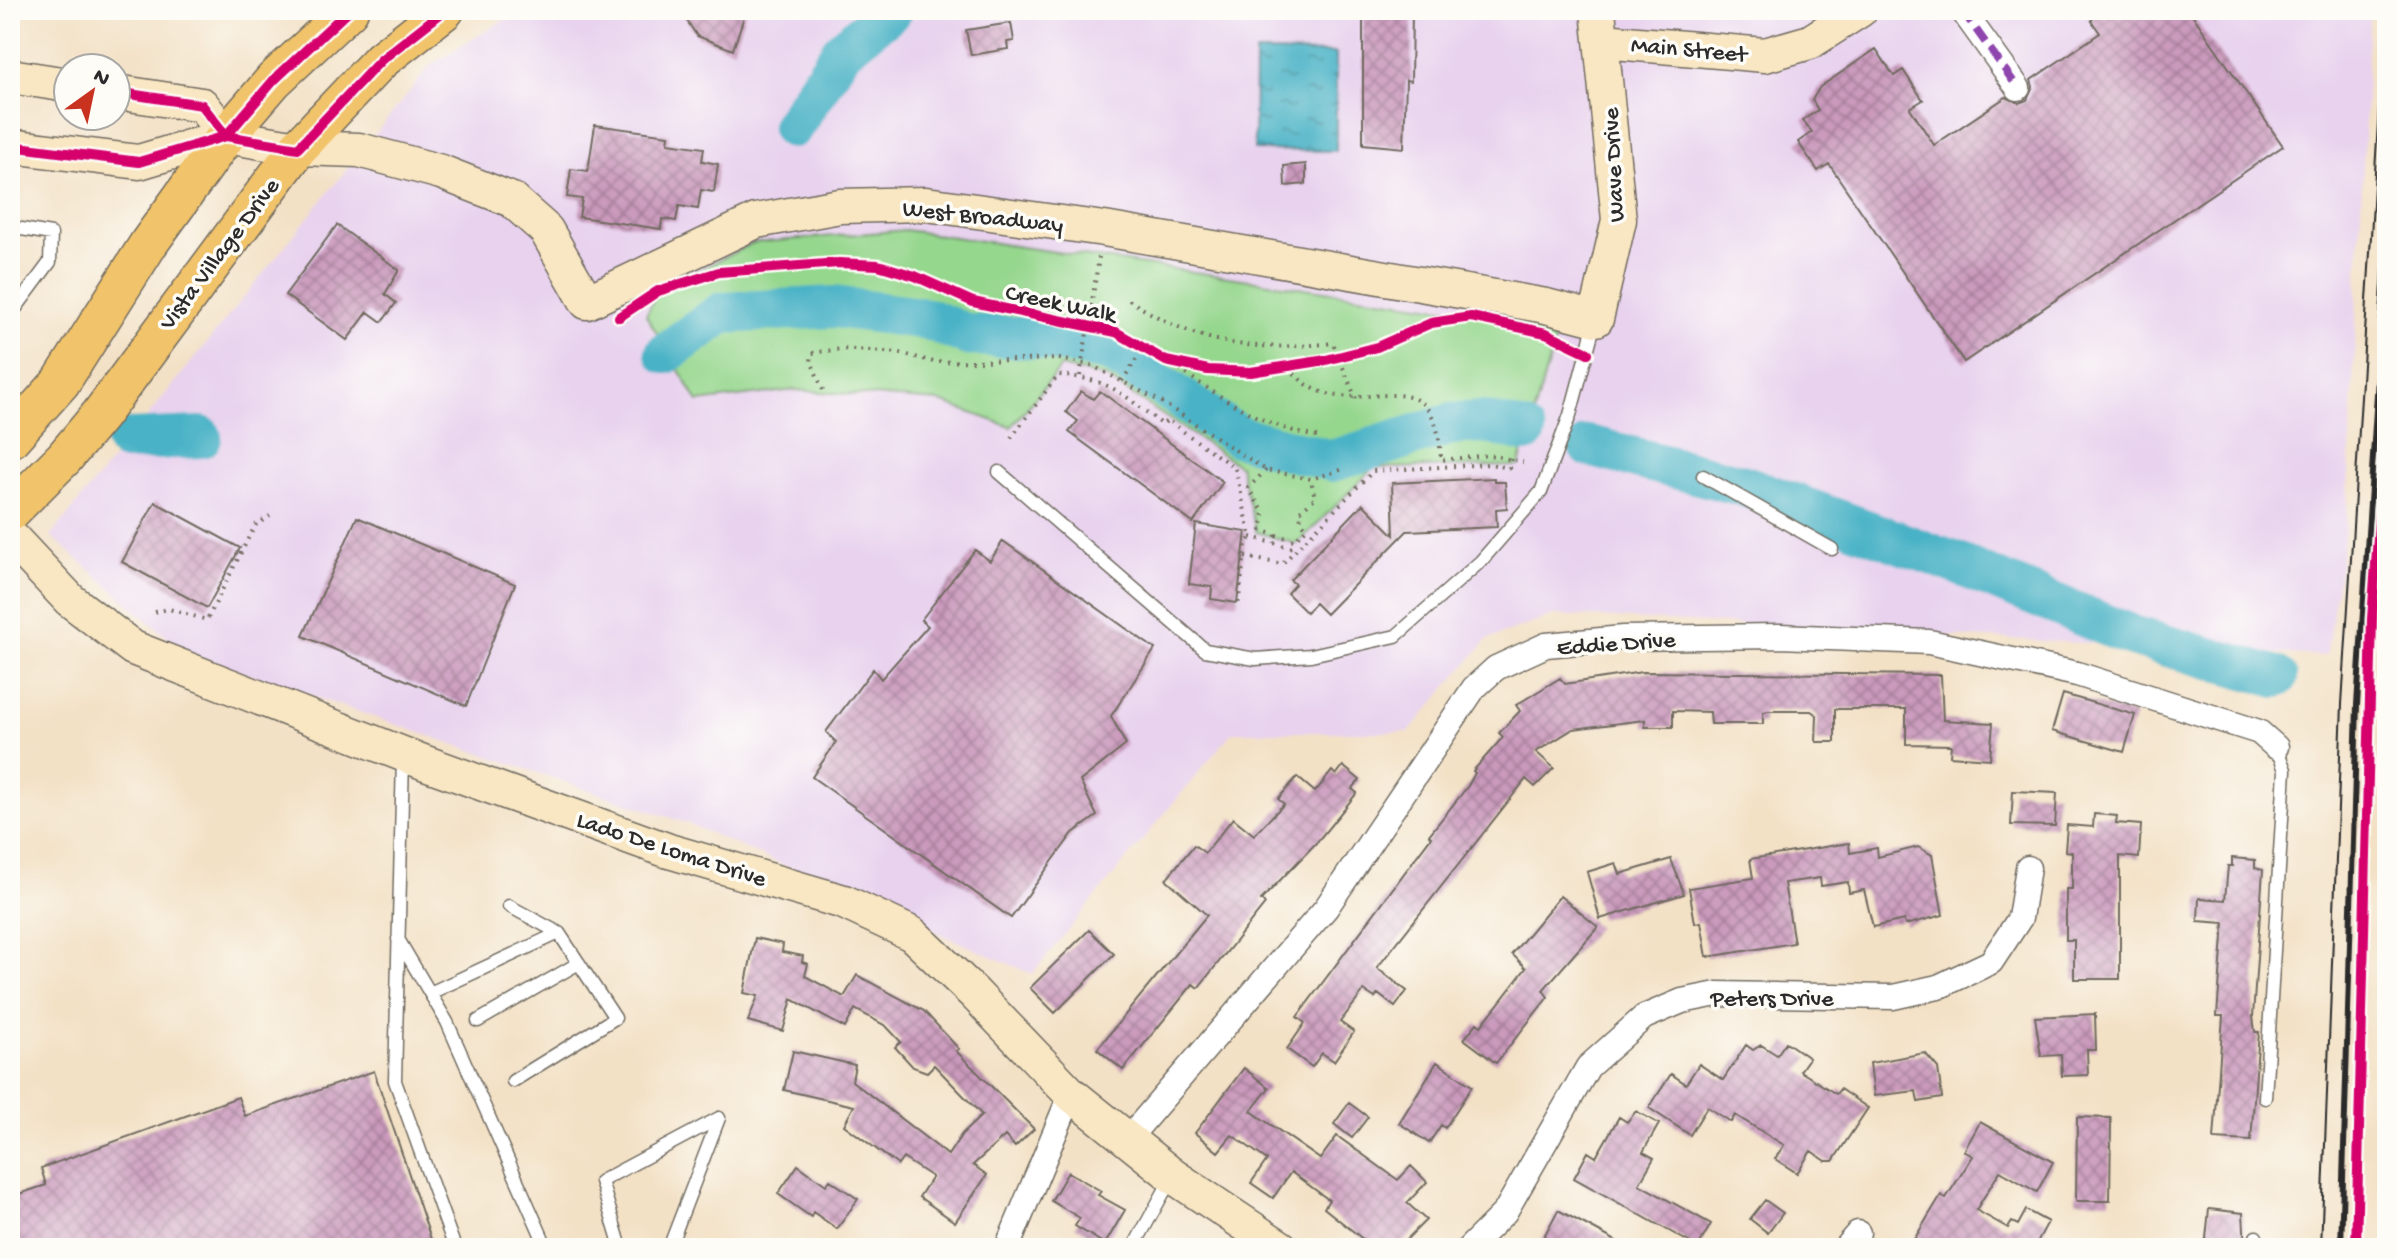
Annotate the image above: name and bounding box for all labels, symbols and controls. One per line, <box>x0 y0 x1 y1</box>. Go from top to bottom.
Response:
street label: Main Street <box>1630 32 1750 71</box>
north arrow <box>52 52 132 132</box>
text: N <box>88 64 114 93</box>
street label: Wave Drive <box>1598 106 1633 223</box>
street label: Vista Village Drive <box>154 173 288 338</box>
street label: West Broadway <box>901 196 1065 241</box>
street label: Creek Walk <box>1002 280 1120 332</box>
street label: Eddie Drive <box>1556 627 1677 664</box>
street label: Lado De Loma Drive <box>572 807 770 896</box>
street label: Peters Drive <box>1709 986 1834 1015</box>

